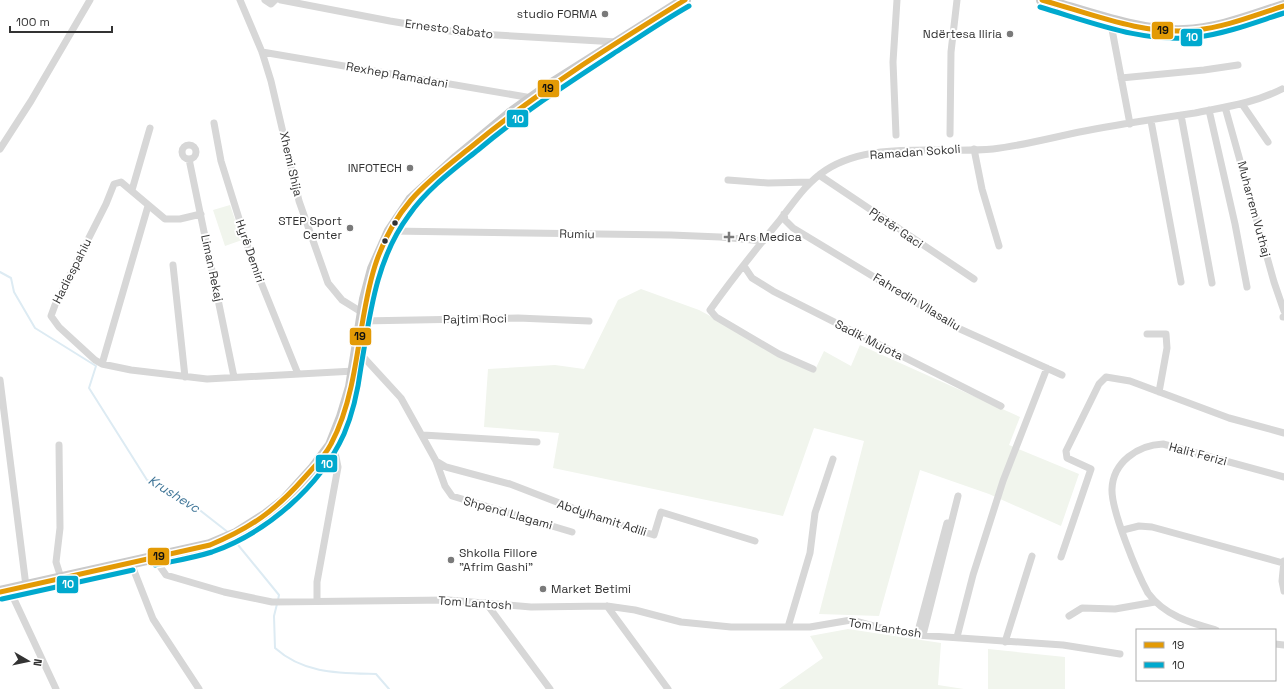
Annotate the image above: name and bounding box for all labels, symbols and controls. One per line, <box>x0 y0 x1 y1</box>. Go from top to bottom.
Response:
place label: studio FORMA <box>517 6 597 22</box>
scale bar <box>10 8 112 34</box>
marker: studio FORMA <box>600 9 610 19</box>
text: 100 m <box>16 14 50 30</box>
street label: Ernesto Sabato <box>404 16 494 42</box>
line badge: 19 <box>1151 21 1174 40</box>
text: 19 <box>1157 23 1169 37</box>
place label: Ndërtesa Iliria <box>923 26 1002 42</box>
line badge: 10 <box>1180 28 1203 47</box>
marker: Ndërtesa Iliria <box>1005 29 1015 39</box>
text: 10 <box>1186 30 1198 44</box>
street label: Rexhep Ramadani <box>345 58 449 92</box>
line badge: 19 <box>537 79 560 98</box>
text: 19 <box>542 81 554 95</box>
line badge: 10 <box>506 109 529 128</box>
text: 10 <box>512 112 524 126</box>
street label: Xhemi Shija <box>276 130 306 198</box>
street label: Ramadan Sokoli <box>869 141 961 163</box>
street label: Muharrem Vuthaj <box>1234 159 1274 259</box>
place label: INFOTECH <box>348 160 402 176</box>
marker: INFOTECH <box>405 163 415 173</box>
street label: Pjetër Gaci <box>866 204 926 252</box>
place label: STEP Sport Center <box>278 213 342 243</box>
street label: Hyrë Demiri <box>232 217 268 285</box>
unlabelled marker <box>390 218 400 228</box>
marker: STEP Sport Center <box>345 223 355 233</box>
street label: Rumiu <box>559 226 595 242</box>
place label: Ars Medica <box>738 229 802 245</box>
marker: Ars Medica <box>723 231 735 243</box>
street label: Liman Rekaj <box>197 233 227 303</box>
street label: Hadiespahiu <box>49 236 95 306</box>
unlabelled marker <box>380 236 390 246</box>
street label: Fahredin Vllasaliu <box>870 269 964 335</box>
street label: Pajtim Roci <box>443 310 507 328</box>
street label: Sadik Mujota <box>832 316 906 364</box>
line badge: 19 <box>349 327 372 346</box>
text: 19 <box>354 329 366 343</box>
street label: Halit Ferizi <box>1167 439 1229 469</box>
line badge: 10 <box>315 454 338 473</box>
text: 10 <box>321 457 333 471</box>
water label: Krushevc <box>145 472 204 517</box>
street label: Shpend Llagami <box>462 493 554 533</box>
street label: Abdylhamit Adili <box>555 496 649 540</box>
place label: Shkolla Fillore "Afrim Gashi" <box>459 545 537 575</box>
line badge: 19 <box>147 547 170 566</box>
text: 19 <box>153 549 165 563</box>
marker: Shkolla Fillore "Afrim Gashi" <box>446 555 456 565</box>
line badge: 10 <box>56 575 79 594</box>
text: 10 <box>62 577 74 591</box>
place label: Market Betimi <box>551 581 631 597</box>
marker: Market Betimi <box>538 584 548 594</box>
street label: Tom Lantosh <box>438 592 512 614</box>
street label: Tom Lantosh <box>847 614 923 642</box>
legend <box>1136 629 1276 681</box>
text: 19 <box>1172 637 1184 653</box>
north arrow <box>8 641 48 681</box>
text: 10 <box>1172 657 1185 673</box>
text: N <box>30 658 45 667</box>

